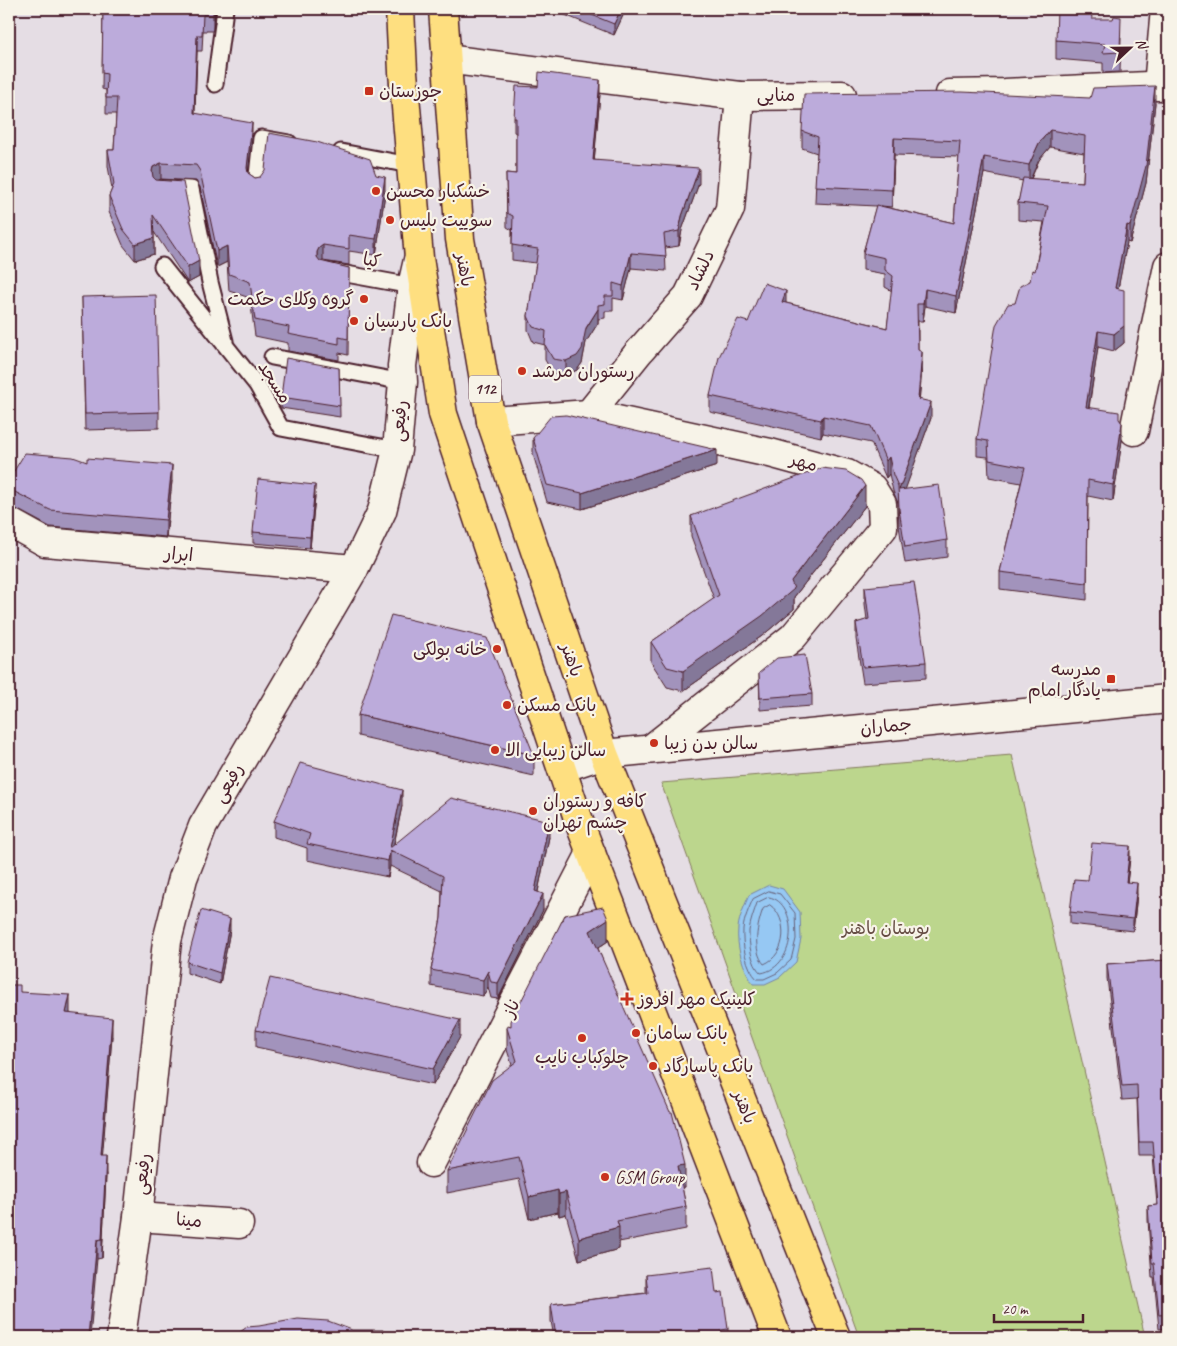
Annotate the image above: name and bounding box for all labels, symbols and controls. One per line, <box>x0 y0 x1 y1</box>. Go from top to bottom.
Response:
north arrow <box>1104 22 1154 72</box>
text: N <box>1132 36 1152 53</box>
place label: جوزستان <box>379 80 442 102</box>
street label: منایی <box>757 84 795 106</box>
marker: جوزستان <box>363 85 375 97</box>
place label: خشکبار محسن <box>386 180 490 202</box>
marker: خشکبار محسن <box>370 185 382 197</box>
place label: سوییت بلیس <box>400 209 492 231</box>
marker: سوییت بلیس <box>384 214 396 226</box>
street label: دلشاد <box>681 246 719 294</box>
street label: کیا <box>361 248 383 272</box>
street label: باهنر <box>451 249 479 289</box>
place label: گروه وکلای حکمت <box>227 288 354 310</box>
marker: گروه وکلای حکمت <box>358 293 370 305</box>
place label: بانک پارسیان <box>364 310 452 333</box>
marker: بانک پارسیان <box>348 315 360 327</box>
street label: مسجد <box>253 357 297 407</box>
place label: رستوران مرشد <box>532 360 635 383</box>
marker: رستوران مرشد <box>516 365 528 377</box>
road number: 112 <box>469 376 501 402</box>
street label: رفیعی <box>386 399 412 443</box>
street label: مهر <box>786 447 820 476</box>
street label: ابرار <box>162 542 194 566</box>
place label: خانه بولکی <box>413 638 487 660</box>
street label: باهنر <box>555 639 588 680</box>
marker: خانه بولکی <box>491 643 503 655</box>
place label: مدرسه یادگار امام <box>1028 658 1101 704</box>
marker: مدرسه یادگار امام <box>1105 673 1117 685</box>
place label: بانک مسکن <box>517 694 596 716</box>
marker: بانک مسکن <box>501 699 513 711</box>
street label: جماران <box>859 713 913 739</box>
place label: سالن بدن زیبا <box>664 732 758 754</box>
marker: سالن بدن زیبا <box>648 737 660 749</box>
place label: سالن زیبایی الا <box>505 739 606 761</box>
marker: سالن زیبایی الا <box>489 744 501 756</box>
street label: رفیعی <box>208 759 248 807</box>
place label: کافه و رستوران چشم تهران <box>543 790 647 836</box>
marker: کافه و رستوران چشم تهران <box>527 805 539 817</box>
park label: بوستان باهنر <box>840 917 930 939</box>
place label: کلینیک مهر افروز <box>636 988 756 1010</box>
marker: کلینیک مهر افروز <box>620 992 634 1006</box>
street label: ناز <box>496 995 525 1022</box>
place label: بانک سامان <box>646 1022 728 1044</box>
marker: بانک سامان <box>630 1027 642 1039</box>
marker: چلوکباب نایب <box>576 1032 588 1044</box>
place label: چلوکباب نایب <box>535 1046 629 1069</box>
place label: بانک پاسارگاد <box>663 1055 753 1078</box>
marker: بانک پاسارگاد <box>647 1060 659 1072</box>
street label: باهنر <box>728 1085 762 1127</box>
street label: رفیعی <box>129 1152 155 1196</box>
place label: GSM Group <box>615 1166 685 1188</box>
marker: GSM Group <box>599 1171 611 1183</box>
street label: مینا <box>175 1208 203 1232</box>
scale bar <box>994 1291 1083 1323</box>
text: 20 m <box>1002 1300 1029 1319</box>

